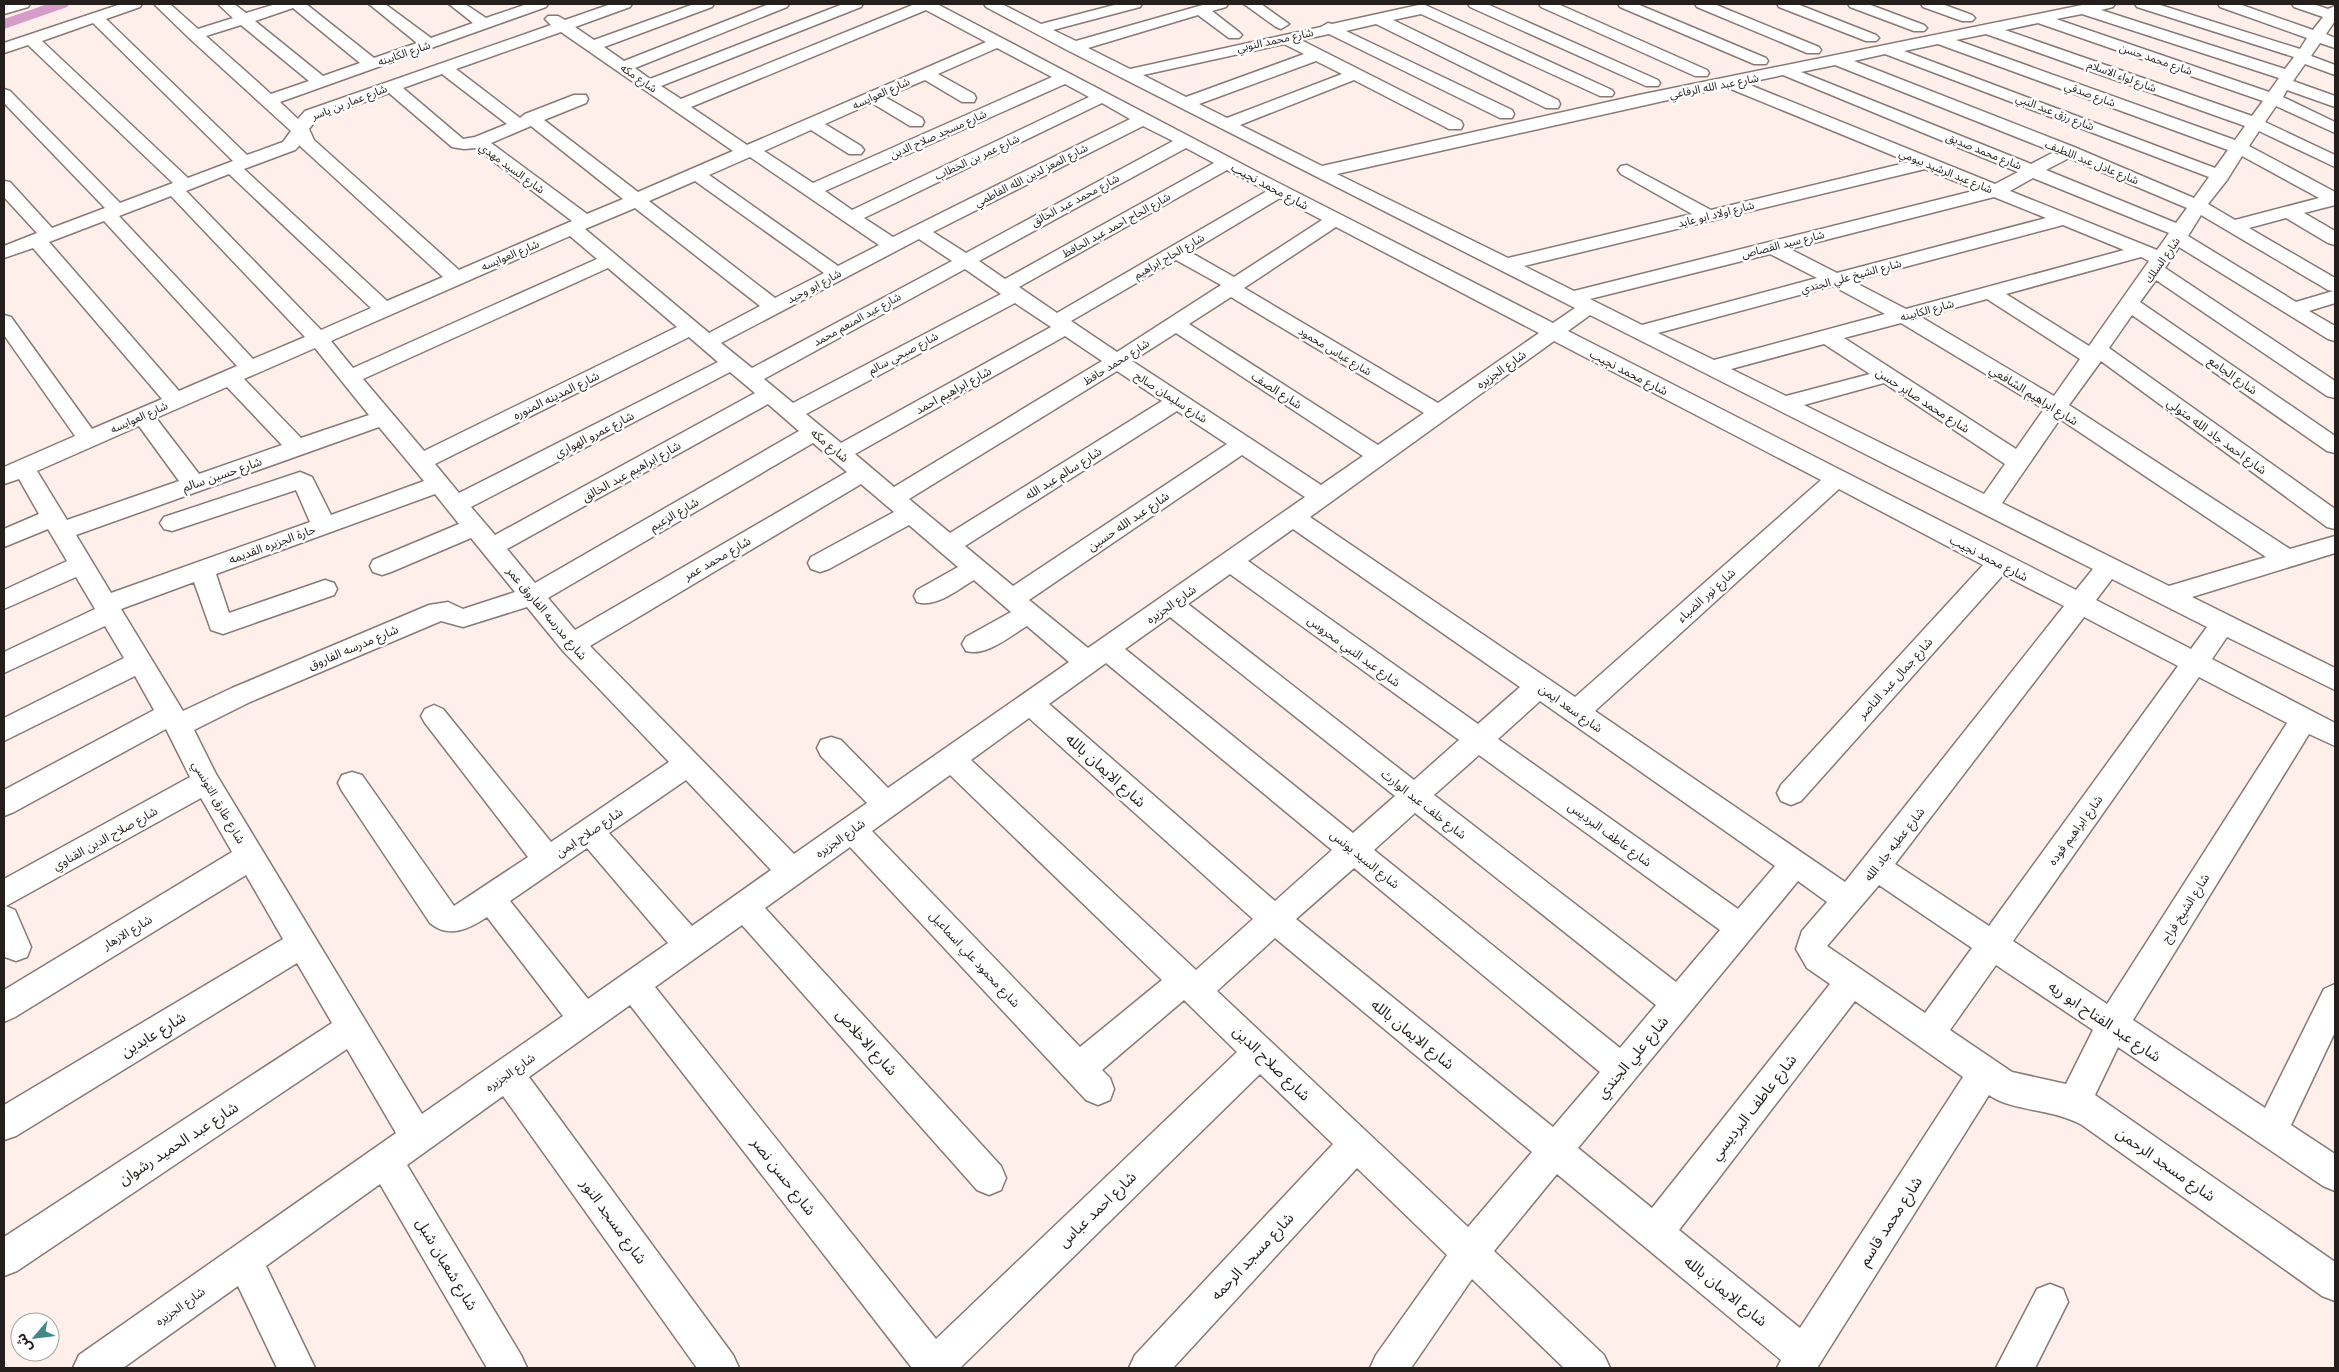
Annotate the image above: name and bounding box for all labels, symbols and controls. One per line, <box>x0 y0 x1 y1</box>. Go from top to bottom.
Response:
street label: شارع محمد النوبي <box>1235 25 1315 57</box>
street label: شارع الكابينه <box>376 37 433 69</box>
street label: شارع محمد حسن <box>2117 40 2195 79</box>
street label: شارع لواء الاسلام <box>2085 57 2159 96</box>
street label: شارع مكه <box>618 60 660 97</box>
street label: شارع عبد الله الرفاعي <box>1668 70 1761 104</box>
street label: شارع العوايسه <box>850 74 913 113</box>
street label: شارع صدقي <box>2062 78 2118 112</box>
street label: شارع عمار بن ياسر <box>308 81 389 124</box>
street label: شارع رزق عبد النبي <box>2013 91 2096 136</box>
street label: شارع مسجد صلاح الدين <box>887 106 989 163</box>
street label: شارع محمد صديق <box>1944 129 2024 174</box>
street label: شارع عمر بن الخطاب <box>932 131 1022 184</box>
street label: شارع عادل عبد اللطيف <box>2043 137 2141 188</box>
street label: شارع السيد مهدي <box>475 140 548 199</box>
street label: شارع المعز لدين الله الفاطمي <box>972 140 1091 212</box>
street label: شارع عبد الرشيد بيومي <box>1896 146 1995 199</box>
street label: شارع محمد نجيب <box>1228 159 1311 214</box>
street label: شارع محمد عبد الخالق <box>1029 171 1122 230</box>
street label: شارع الحاج احمد عبد الحافظ <box>1059 189 1174 262</box>
street label: شارع اولاد ابو عايد <box>1676 198 1756 231</box>
street label: شارع سيد القصاص <box>1740 227 1826 262</box>
street label: شارع الحاج ابراهيم <box>1131 230 1208 284</box>
street label: شارع السلك <box>2141 234 2184 286</box>
street label: شارع العوايسه <box>479 236 542 274</box>
street label: شارع الشيخ علي الجندي <box>1799 256 1904 299</box>
street label: شارع ابو وحيد <box>784 266 844 307</box>
street label: شارع عبد المنعم محمد <box>811 289 905 351</box>
street label: شارع الكابينه <box>1899 296 1956 325</box>
street label: شارع عباس محمود <box>1295 324 1374 379</box>
street label: شارع صبحي سالم <box>866 329 942 380</box>
street label: شارع محمد حافظ <box>1080 336 1153 389</box>
street label: شارع الجزيره <box>1473 346 1530 393</box>
street label: شارع محمد نجيب <box>1587 346 1671 400</box>
street label: شارع الجامع <box>2204 353 2260 399</box>
street label: شارع ابراهيم الشافعي <box>1986 362 2081 431</box>
street label: شارع ابراهيم احمد <box>912 363 995 419</box>
street label: شارع محمد صابر حسن <box>1872 364 1973 438</box>
street label: شارع المدينه المنوره <box>510 368 602 424</box>
street label: شارع سليمان صالح <box>1132 368 1210 427</box>
street label: شارع الصف <box>1248 368 1305 414</box>
street label: شارع احمد جاد الله متولي <box>2163 395 2270 479</box>
street label: شارع العوايسه <box>108 398 171 437</box>
street label: شارع عمرو الهواري <box>552 408 637 463</box>
street label: شارع مكه <box>807 425 852 467</box>
street label: شارع ابراهيم عبد الخالق <box>579 438 684 506</box>
street label: شارع سالم عبد الله <box>1022 443 1105 504</box>
street label: شارع حسين سالم <box>180 453 264 497</box>
street label: شارع عبد الله حسين <box>1084 488 1173 556</box>
street label: شارع الزعيم <box>647 494 702 536</box>
street label: حارة الجزيره القديمه <box>227 521 317 567</box>
street label: شارع محمد نجيب <box>1947 532 2031 586</box>
street label: شارع محمد عمر <box>680 533 754 585</box>
street label: شارع مدرسه الفاروق عمر <box>501 563 590 664</box>
street label: شارع نور الضياء <box>1674 565 1740 627</box>
street label: شارع الجزيره <box>1143 581 1200 628</box>
street label: شارع عبد النبي محروس <box>1303 612 1403 692</box>
street label: شارع مدرسه الفاروق <box>306 621 401 675</box>
street label: شارع جمال عبد الناصر <box>1854 634 1937 724</box>
street label: شارع سعد ايمن <box>1535 681 1606 737</box>
street label: شارع الايمان بالله <box>1060 729 1150 813</box>
street label: شارع طارق التونسي <box>187 758 249 847</box>
street label: شارع خلف عبد الوارث <box>1377 766 1470 844</box>
street label: شارع ابراهيم فوده <box>2045 792 2107 869</box>
street label: شارع عاطف البرديس <box>1564 799 1655 871</box>
street label: شارع صلاح الدين القناوي <box>50 803 161 875</box>
street label: شارع صلاح ايمن <box>553 804 626 862</box>
street label: شارع عطيه جاد الله <box>1861 804 1929 885</box>
street label: شارع الجزيره <box>812 815 869 862</box>
street label: شارع السيد يونس <box>1326 827 1403 893</box>
street label: شارع الشيخ فراج <box>2158 871 2214 946</box>
street label: شارع محمود علي اسماعيل <box>925 908 1023 1012</box>
street label: شارع الازهار <box>99 911 156 955</box>
street label: شارع عبد الفتاح ابو ريه <box>2043 976 2165 1068</box>
street label: شارع الايمان بالله <box>1366 995 1459 1076</box>
street label: شارع الاخلاص <box>830 1005 902 1081</box>
street label: شارع عابدين <box>117 1007 191 1063</box>
street label: شارع علي الجندي <box>1592 1012 1674 1104</box>
street label: شارع صلاح الدين <box>1227 1021 1315 1107</box>
street label: شارع الجزيره <box>482 1049 539 1096</box>
street label: شارع عاطف البرديسي <box>1706 1050 1803 1166</box>
street label: شارع عبد الحميد رشوان <box>115 1097 243 1191</box>
street label: شارع مسجد الرحمن <box>2111 1123 2219 1208</box>
street label: شارع حسن نصر <box>745 1132 821 1221</box>
street label: شارع احمد عباس <box>1054 1167 1142 1253</box>
street label: شارع محمد قاسم <box>1854 1173 1929 1271</box>
street label: شارع مسجد النور <box>574 1174 651 1269</box>
street label: شارع مسجد الرحمه <box>1207 1208 1300 1306</box>
street label: شارع شعبان شبل <box>409 1214 482 1315</box>
street label: شارع الايمان بالله <box>1679 1252 1772 1333</box>
street label: شارع الجزيره <box>152 1283 209 1330</box>
north arrow <box>10 1312 60 1362</box>
text: ش <box>11 1330 36 1356</box>

